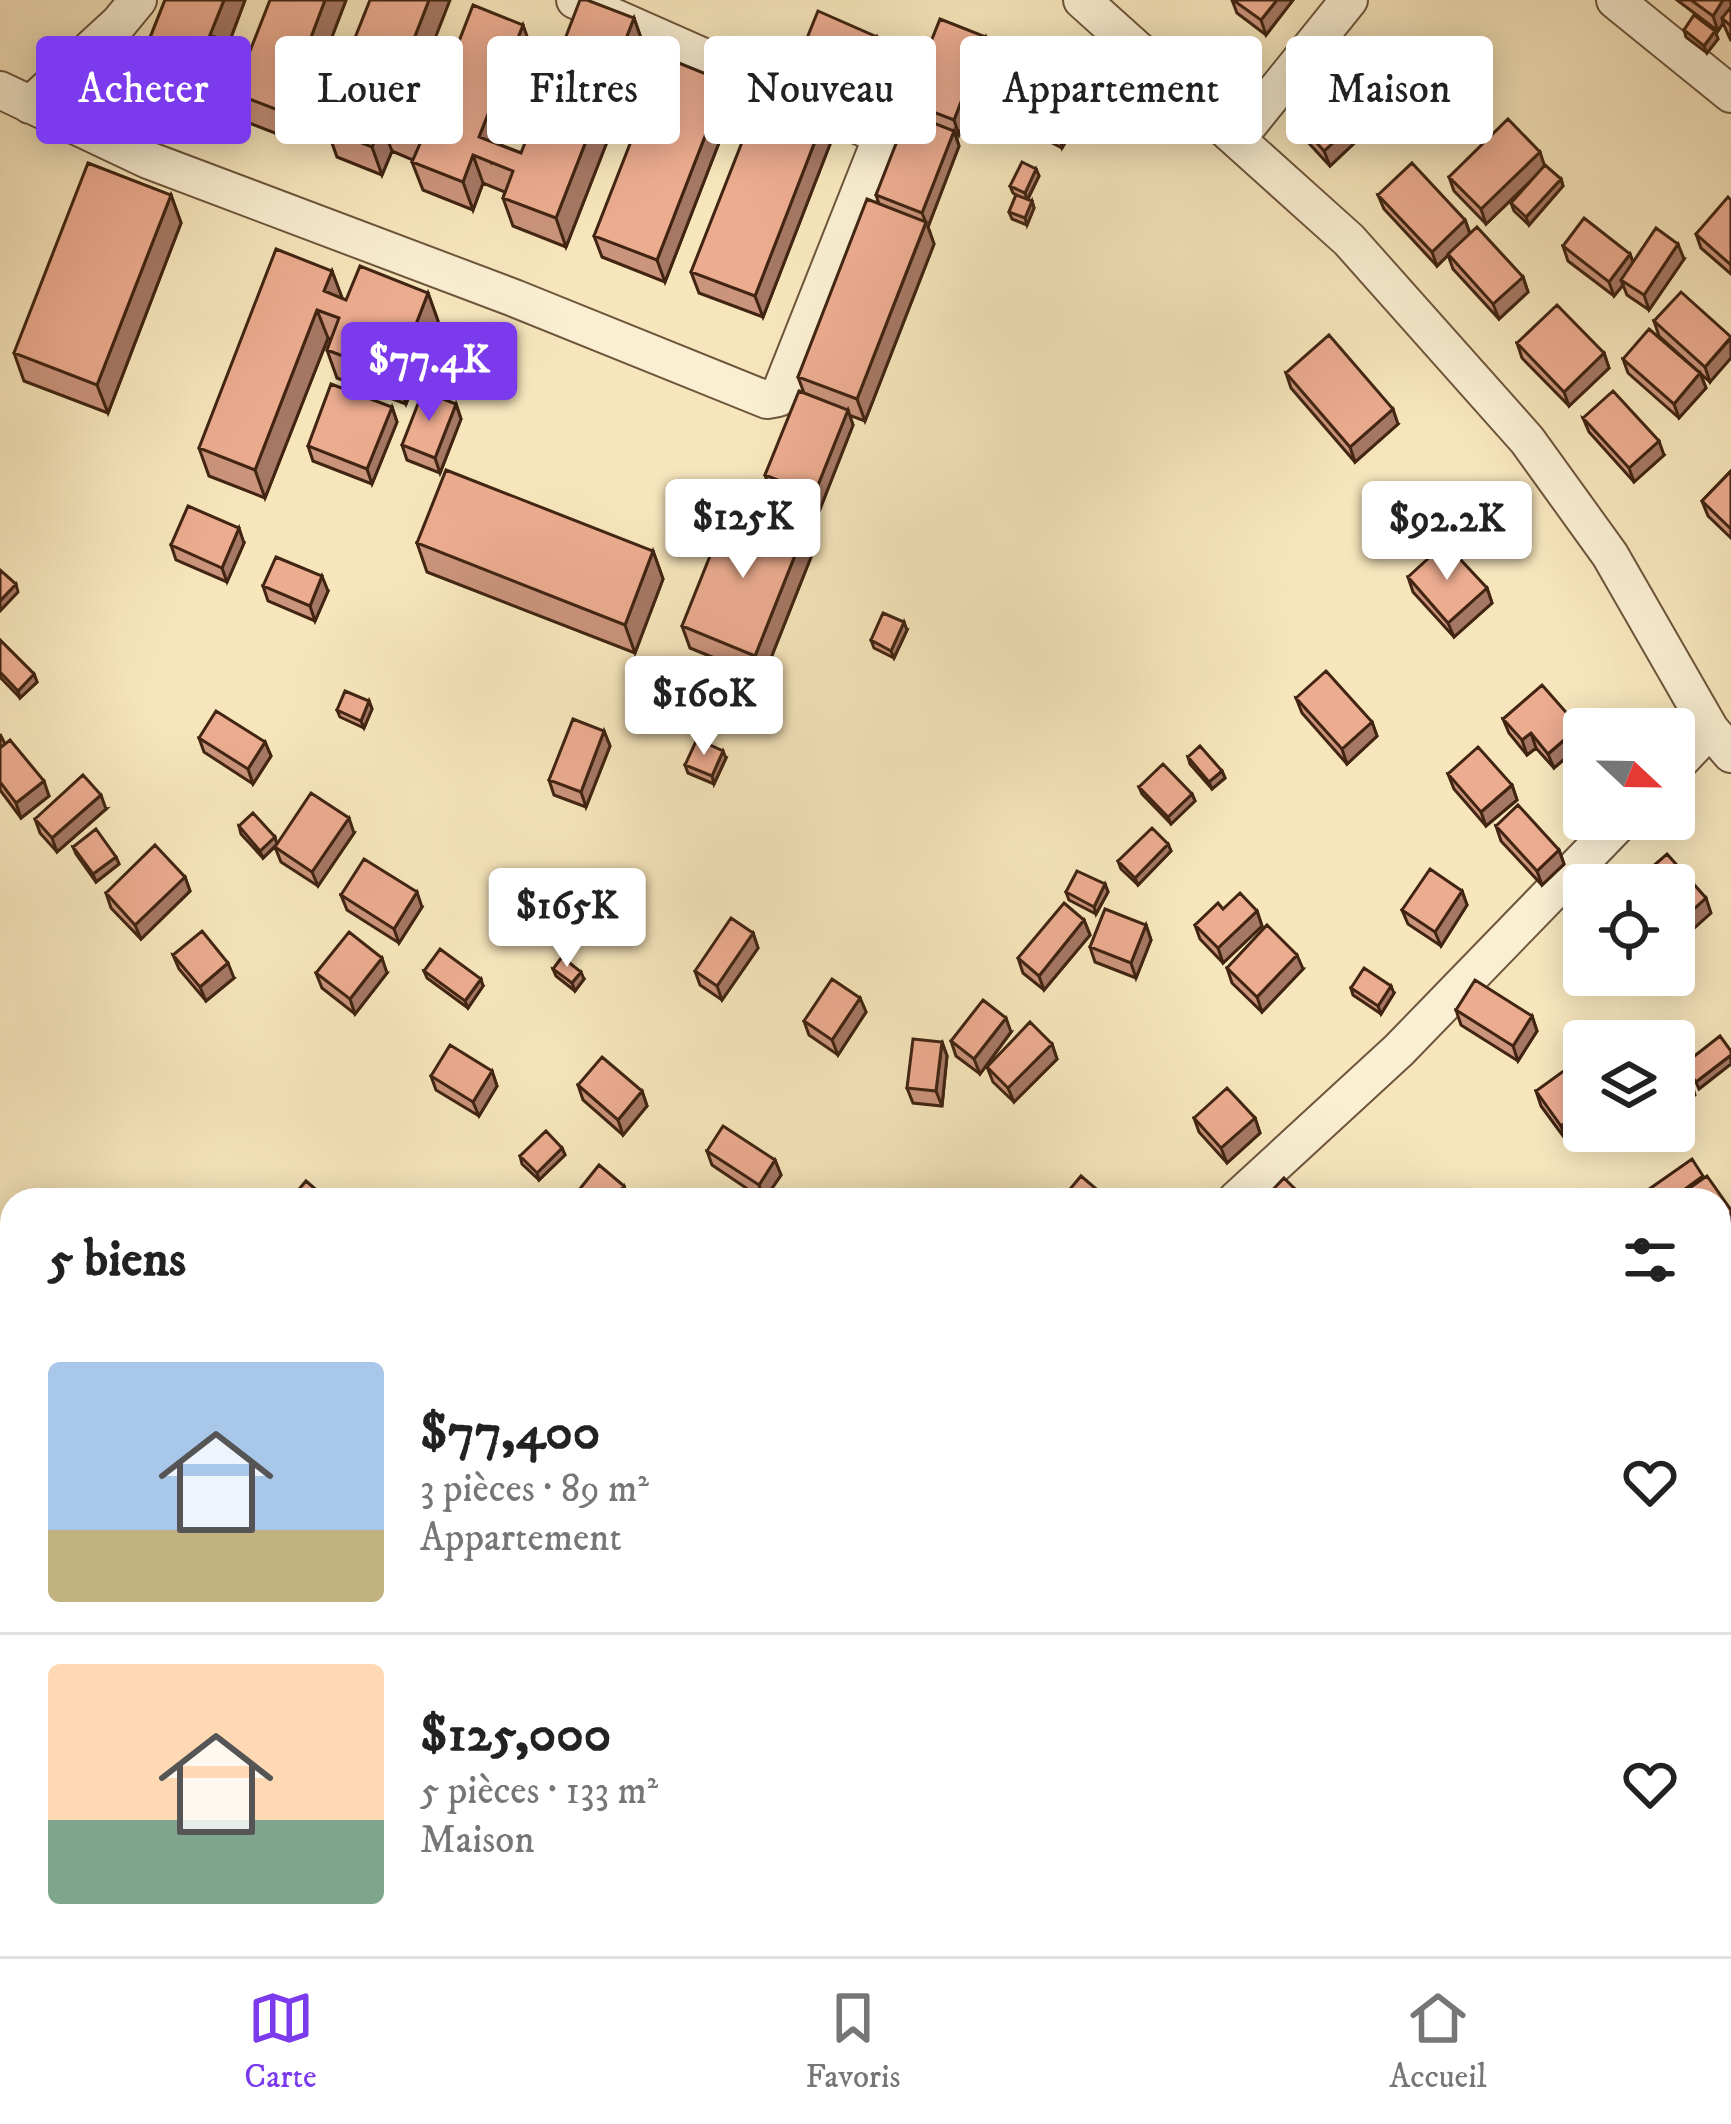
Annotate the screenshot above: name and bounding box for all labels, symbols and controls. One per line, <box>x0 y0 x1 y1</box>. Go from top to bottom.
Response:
chip: Acheter <box>36 36 251 144</box>
chip: Louer <box>275 36 463 144</box>
chip: Filtres <box>487 36 680 144</box>
chip: Nouveau <box>704 36 936 144</box>
chip: Appartement <box>960 36 1262 144</box>
chip: Maison <box>1286 36 1493 144</box>
pin: $77.4K <box>331 322 527 424</box>
text: $77.4K <box>368 336 490 385</box>
pin: $125K <box>659 479 827 581</box>
pin: $92.2K <box>1349 481 1545 583</box>
text: $125K <box>692 493 794 542</box>
text: $92.2K <box>1389 495 1505 544</box>
pin: $160K <box>620 656 788 758</box>
text: $160K <box>652 670 756 719</box>
north arrow <box>1563 708 1695 840</box>
map controls <box>1563 708 1695 1152</box>
button: locate <box>1563 864 1695 996</box>
pin: $165K <box>483 868 651 970</box>
text: $165K <box>516 882 618 931</box>
button: layers <box>1563 1020 1695 1152</box>
icon: filters <box>1617 1227 1683 1293</box>
text: 5 biens <box>48 1228 186 1292</box>
text: $77,400 <box>420 1401 600 1465</box>
icon: home <box>144 1410 288 1554</box>
icon: heart <box>1617 1449 1683 1515</box>
text: 3 pièces · 89 m² <box>420 1465 649 1514</box>
text: Appartement <box>420 1514 622 1563</box>
text: $125,000 <box>420 1703 611 1767</box>
icon: home <box>144 1712 288 1856</box>
icon: heart <box>1617 1751 1683 1817</box>
text: 5 pièces · 133 m² <box>420 1767 658 1816</box>
text: Maison <box>420 1816 535 1865</box>
tab: Carte <box>244 1985 317 2098</box>
tab: Favoris <box>805 1985 901 2098</box>
tab: Accueil <box>1389 1985 1487 2098</box>

